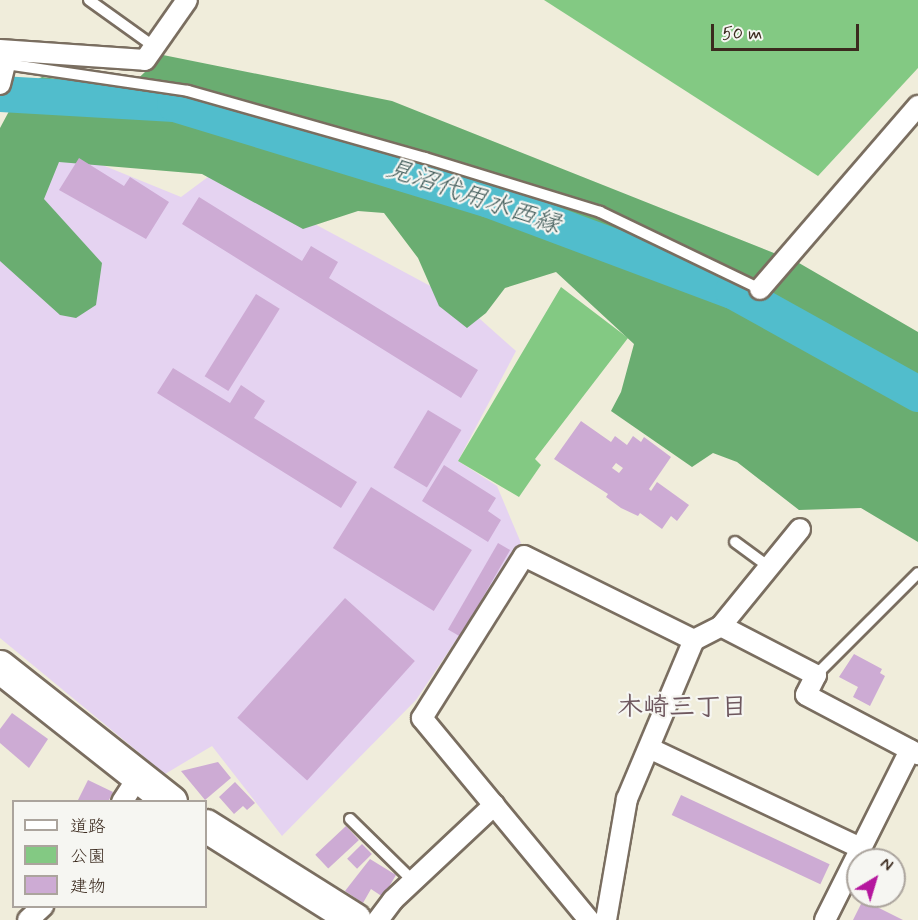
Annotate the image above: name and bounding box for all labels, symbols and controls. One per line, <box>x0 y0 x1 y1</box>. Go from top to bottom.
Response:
scale bar <box>714 12 862 50</box>
text: 50 m <box>722 22 762 46</box>
water label: 見沼代用水西縁 <box>382 154 564 242</box>
district label: 木崎三丁目 <box>617 693 747 725</box>
legend <box>12 800 207 908</box>
text: 道路 <box>70 815 106 839</box>
text: 公園 <box>70 845 106 869</box>
north arrow <box>846 848 906 908</box>
text: N <box>875 853 897 877</box>
text: 建物 <box>70 875 106 899</box>

